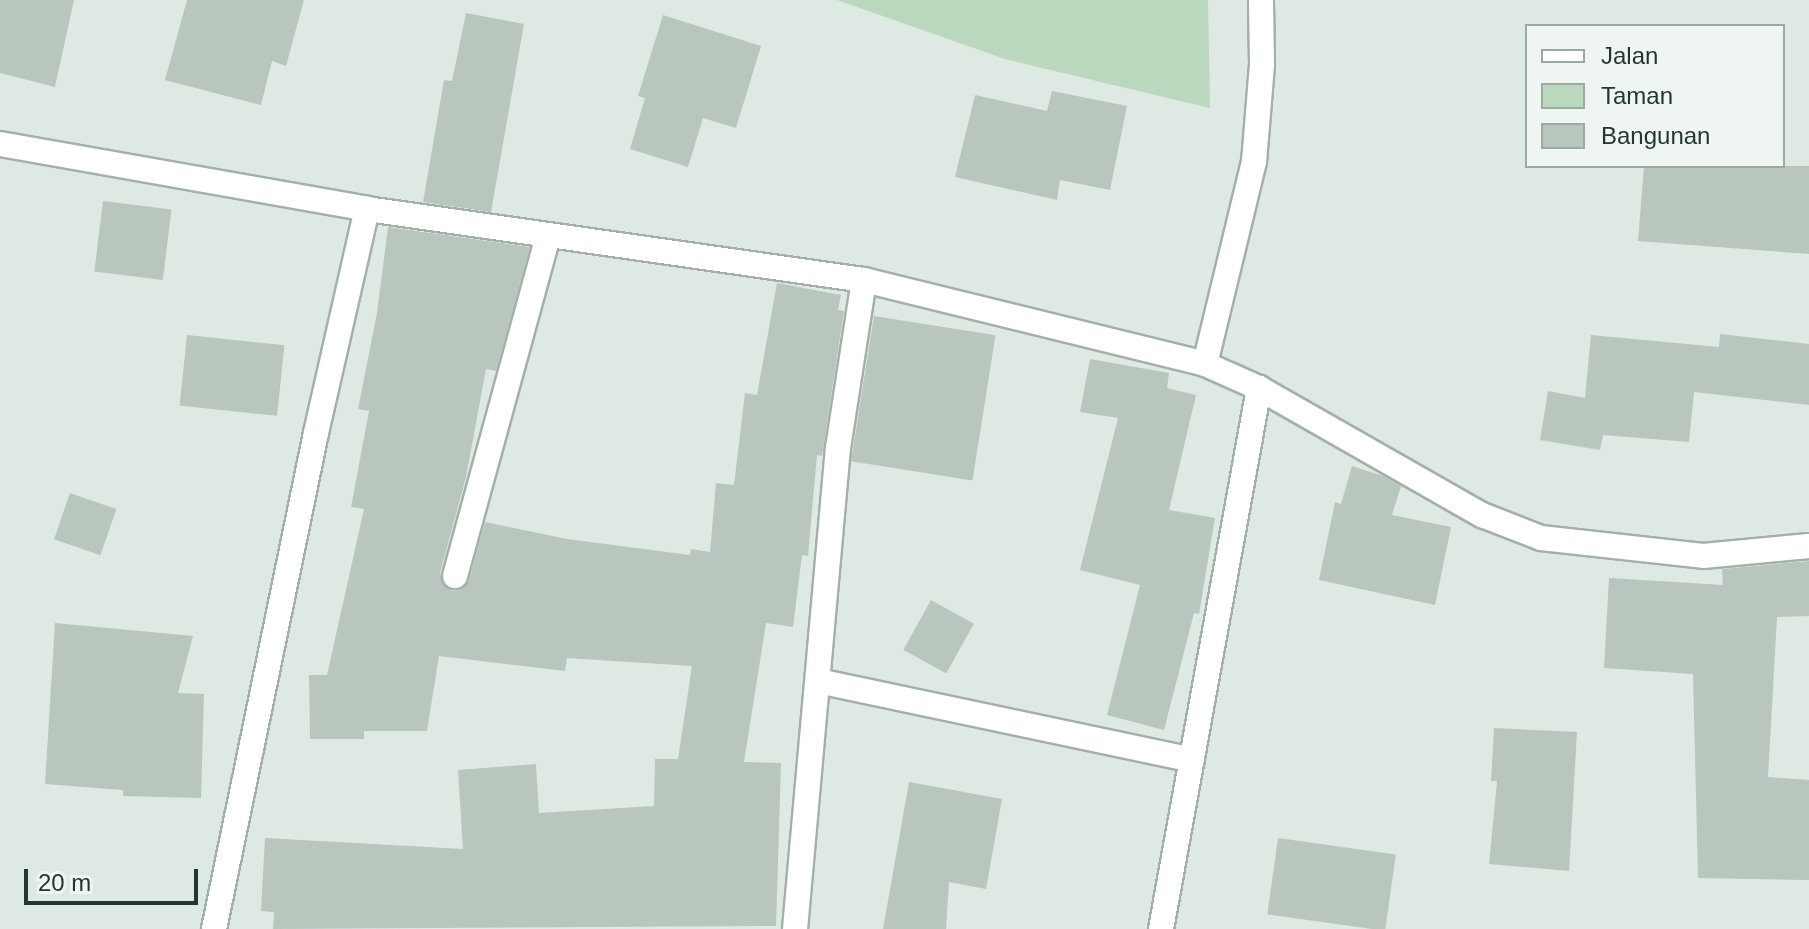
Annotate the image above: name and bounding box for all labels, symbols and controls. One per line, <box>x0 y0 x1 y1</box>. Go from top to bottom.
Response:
legend <box>1525 24 1785 168</box>
text: Jalan <box>1601 42 1658 69</box>
text: Taman <box>1601 82 1673 109</box>
text: Bangunan <box>1601 122 1710 149</box>
scale bar <box>28 853 202 903</box>
text: 20 m <box>38 869 91 896</box>

